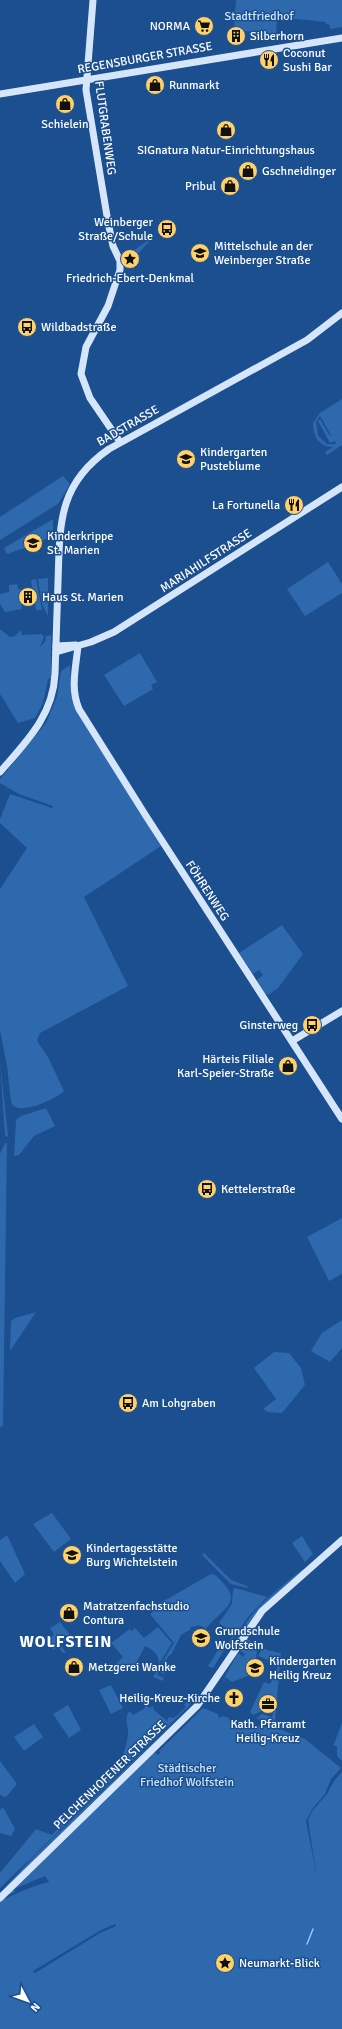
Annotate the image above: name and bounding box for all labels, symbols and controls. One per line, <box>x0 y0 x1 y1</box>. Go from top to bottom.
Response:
park label: Stadtfriedhof <box>225 9 294 24</box>
supermarket icon: NORMA <box>193 15 215 37</box>
place label: NORMA <box>150 19 191 34</box>
building icon: Silberhorn <box>225 25 247 47</box>
place label: Silberhorn <box>250 29 304 44</box>
street label: REGENSBURGER STRASSE <box>76 39 214 77</box>
place label: Coconut Sushi Bar <box>283 46 332 75</box>
restaurant icon: Coconut Sushi Bar <box>258 49 280 71</box>
shop icon: Runmarkt <box>144 74 166 96</box>
place label: Runmarkt <box>169 78 219 93</box>
street label: FLUTGRABENWEG <box>91 80 119 176</box>
shop icon: Schielein <box>54 93 76 115</box>
place label: Schielein <box>41 117 89 132</box>
shop icon: SIGnatura Natur-Einrichtungshaus <box>215 119 237 141</box>
place label: SIGnatura Natur-Einrichtungshaus <box>137 143 315 158</box>
shop icon: Gschneidinger <box>237 160 259 182</box>
place label: Gschneidinger <box>262 164 336 179</box>
shop icon: Pribul <box>219 175 241 197</box>
place label: Pribul <box>185 179 216 194</box>
place label: Weinberger Straße/Schule <box>78 215 154 244</box>
bus stop icon: Weinberger Straße/Schule <box>156 218 178 240</box>
place label: Mittelschule an der Weinberger Straße <box>214 239 313 268</box>
school or university icon: Mittelschule an der Weinberger Straße <box>189 242 211 264</box>
place icon: Friedrich-Ebert-Denkmal <box>119 248 141 270</box>
place label: Friedrich-Ebert-Denkmal <box>66 271 195 286</box>
bus stop icon: Wildbadstraße <box>16 316 38 338</box>
place label: Wildbadstraße <box>41 320 116 335</box>
street label: BADSTRASSE <box>94 402 162 450</box>
place label: Kindergarten Pusteblume <box>200 445 267 474</box>
school or university icon: Kindergarten Pusteblume <box>175 448 197 470</box>
restaurant icon: La Fortunella <box>283 494 305 516</box>
place label: La Fortunella <box>212 498 280 513</box>
street label: MARIAHILFSTRASSE <box>157 526 255 596</box>
place label: Kinderkrippe St. Marien <box>47 529 113 558</box>
school or university icon: Kinderkrippe St. Marien <box>22 532 44 554</box>
building icon: Haus St. Marien <box>17 586 39 608</box>
place label: Haus St. Marien <box>42 590 124 605</box>
street label: FÖHRENWEG <box>182 858 232 924</box>
bus stop icon: Ginsterweg <box>301 1014 323 1036</box>
place label: Ginsterweg <box>240 1018 298 1033</box>
place label: Härteis Filiale Karl-Speier-Straße <box>177 1052 274 1081</box>
shop icon: Härteis Filiale Karl-Speier-Straße <box>277 1055 299 1077</box>
bus stop icon: Kettelerstraße <box>196 1178 218 1200</box>
place label: Kettelerstraße <box>221 1182 295 1197</box>
bus stop icon: Am Lohgraben <box>117 1392 139 1414</box>
place label: Am Lohgraben <box>142 1396 216 1411</box>
place label: Kindertagesstätte Burg Wichtelstein <box>86 1541 178 1570</box>
school or university icon: Kindertagesstätte Burg Wichtelstein <box>61 1544 83 1566</box>
place label: Matratzenfachstudio Contura <box>83 1599 189 1628</box>
shop icon: Matratzenfachstudio Contura <box>58 1602 80 1624</box>
place label: Grundschule Wolfstein <box>215 1624 280 1653</box>
school or university icon: Grundschule Wolfstein <box>190 1627 212 1649</box>
district label: WOLFSTEIN <box>20 1632 113 1652</box>
place label: Kindergarten Heilig Kreuz <box>269 1654 336 1683</box>
shop icon: Metzgerei Wanke <box>63 1656 85 1678</box>
school or university icon: Kindergarten Heilig Kreuz <box>244 1657 266 1679</box>
place label: Metzgerei Wanke <box>88 1660 176 1675</box>
church icon: Heilig-Kreuz-Kirche <box>223 1687 245 1709</box>
place label: Heilig-Kreuz-Kirche <box>119 1691 220 1706</box>
office icon: Kath. Pfarramt Heilig-Kreuz <box>257 1693 279 1715</box>
street label: PELCHENHOFENER STRASSE <box>51 1717 170 1833</box>
place label: Kath. Pfarramt Heilig-Kreuz <box>230 1717 306 1746</box>
park label: Städtischer Friedhof Wolfstein <box>140 1761 234 1790</box>
place icon: Neumarkt-Blick <box>214 1952 236 1974</box>
place label: Neumarkt-Blick <box>239 1956 320 1971</box>
north arrow <box>8 1981 48 2021</box>
text: N <box>28 2000 43 2014</box>

